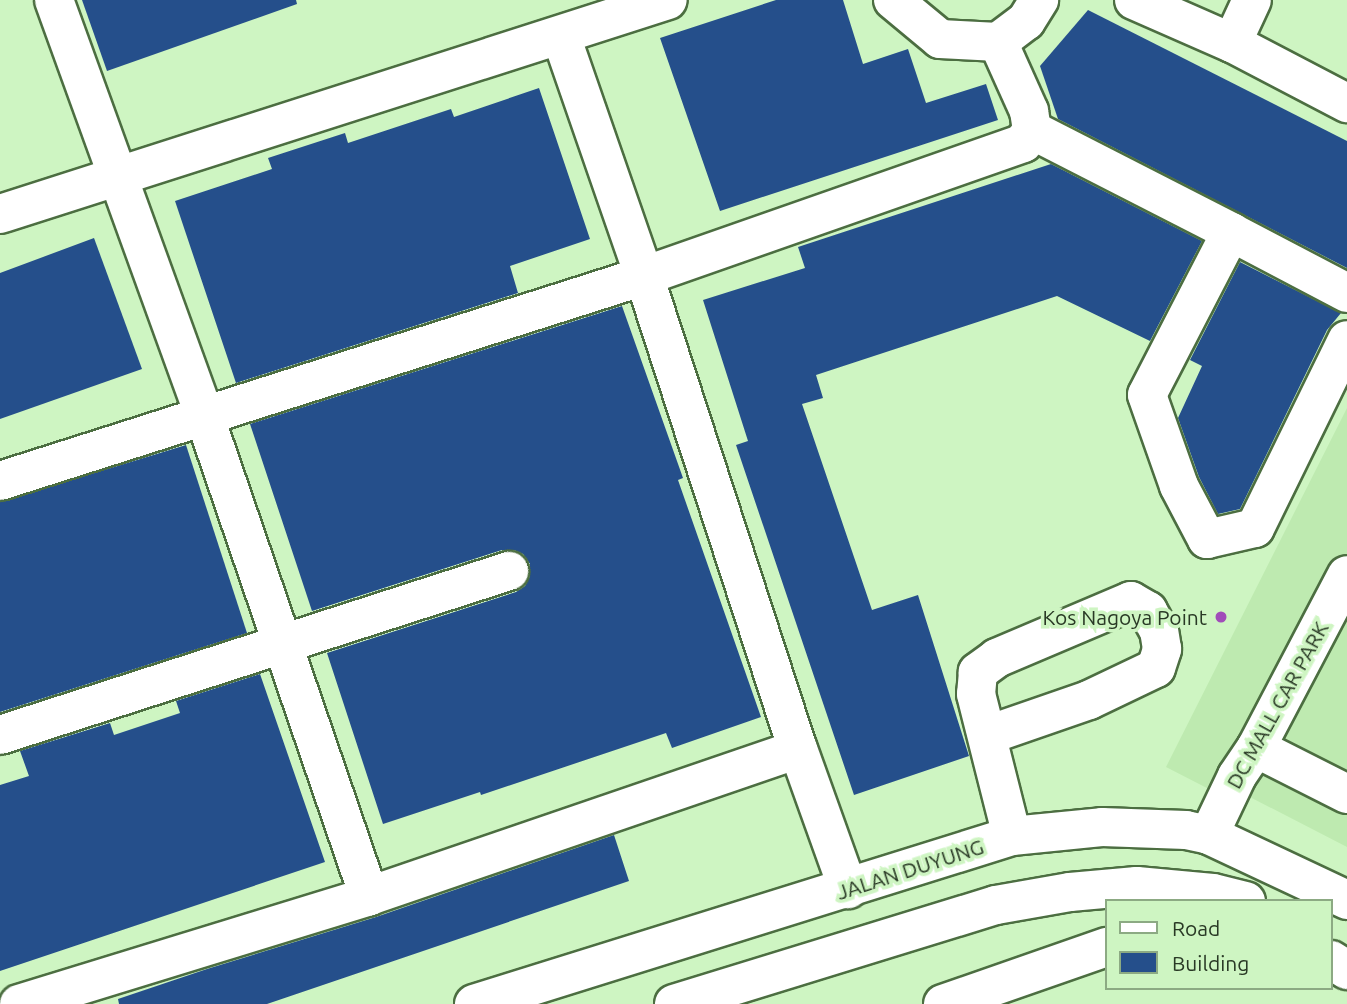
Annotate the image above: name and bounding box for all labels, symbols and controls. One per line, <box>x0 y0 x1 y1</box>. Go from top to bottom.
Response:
place label: Kos Nagoya Point <box>1043 604 1207 630</box>
marker: Kos Nagoya Point <box>1213 609 1229 625</box>
street label: DC MALL CAR PARK <box>1221 617 1333 793</box>
street label: JALAN DUYUNG <box>833 833 987 905</box>
legend <box>1106 899 1333 990</box>
text: Road <box>1172 916 1220 940</box>
text: Building <box>1172 951 1249 975</box>

